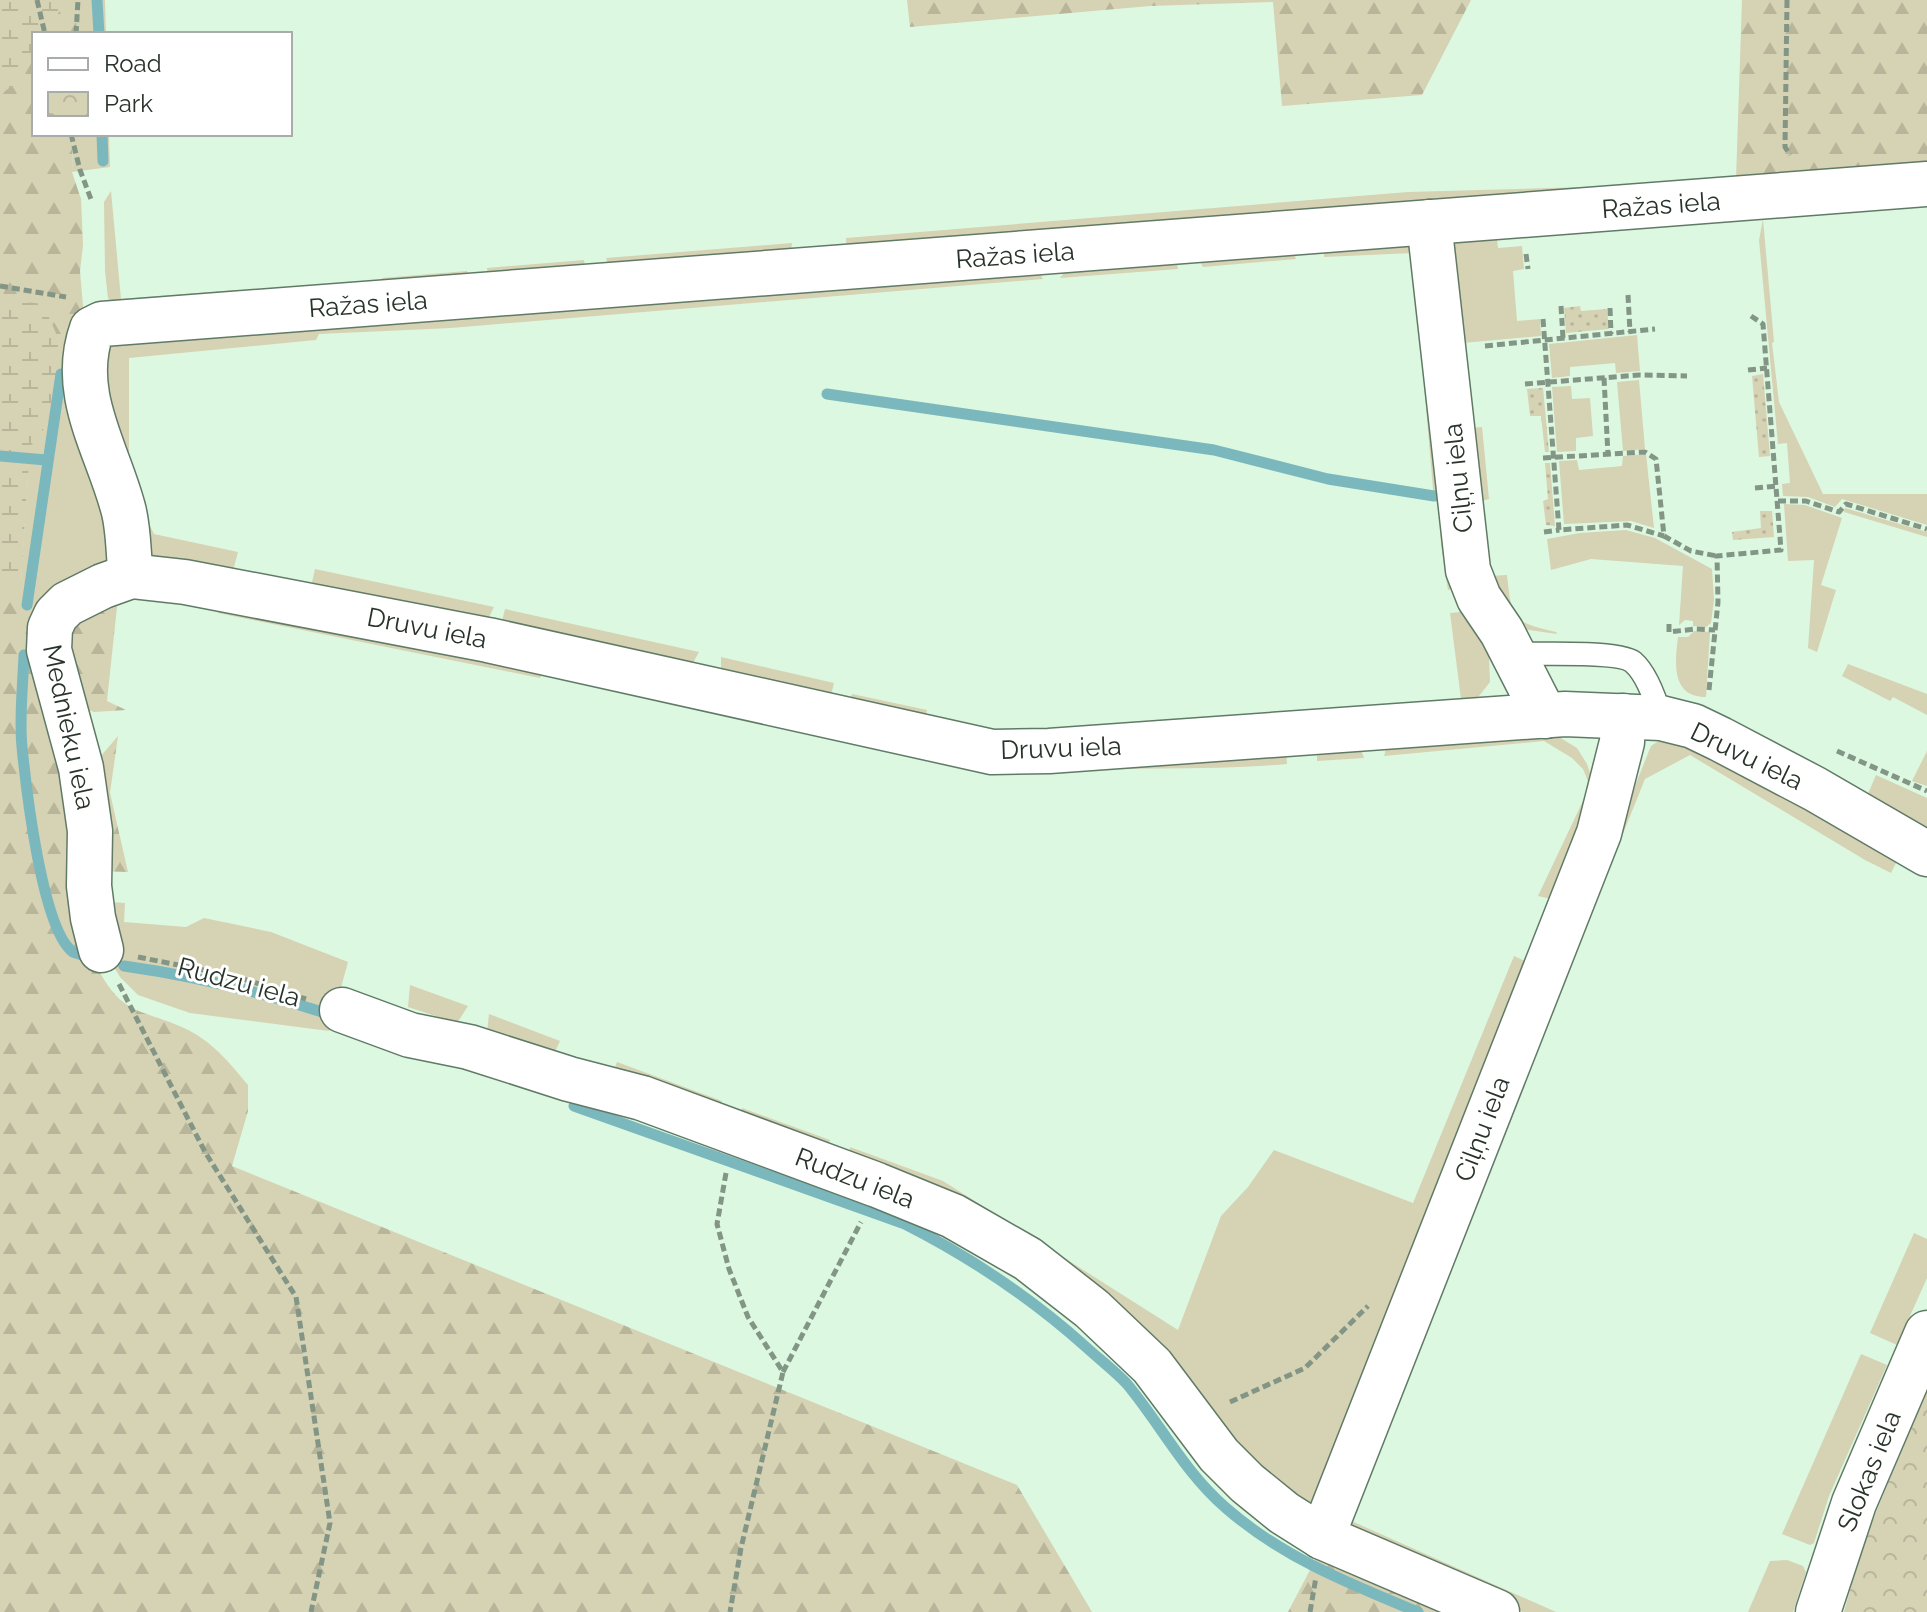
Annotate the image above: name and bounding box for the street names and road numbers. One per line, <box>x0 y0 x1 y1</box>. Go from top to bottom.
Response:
street label: Ražas iela <box>1600 186 1722 224</box>
street label: Ražas iela <box>954 236 1076 274</box>
street label: Ražas iela <box>307 285 429 323</box>
street label: Ciļņu iela <box>1437 422 1479 534</box>
street label: Druvu iela <box>365 602 489 654</box>
street label: Mednieku iela <box>37 642 101 812</box>
street label: Druvu iela <box>1686 716 1808 796</box>
street label: Druvu iela <box>1000 731 1122 765</box>
street label: Rudzu iela <box>175 951 303 1013</box>
street label: Ciļņu iela <box>1448 1072 1516 1186</box>
street label: Rudzu iela <box>791 1142 919 1214</box>
street label: Slokas iela <box>1831 1406 1907 1536</box>

